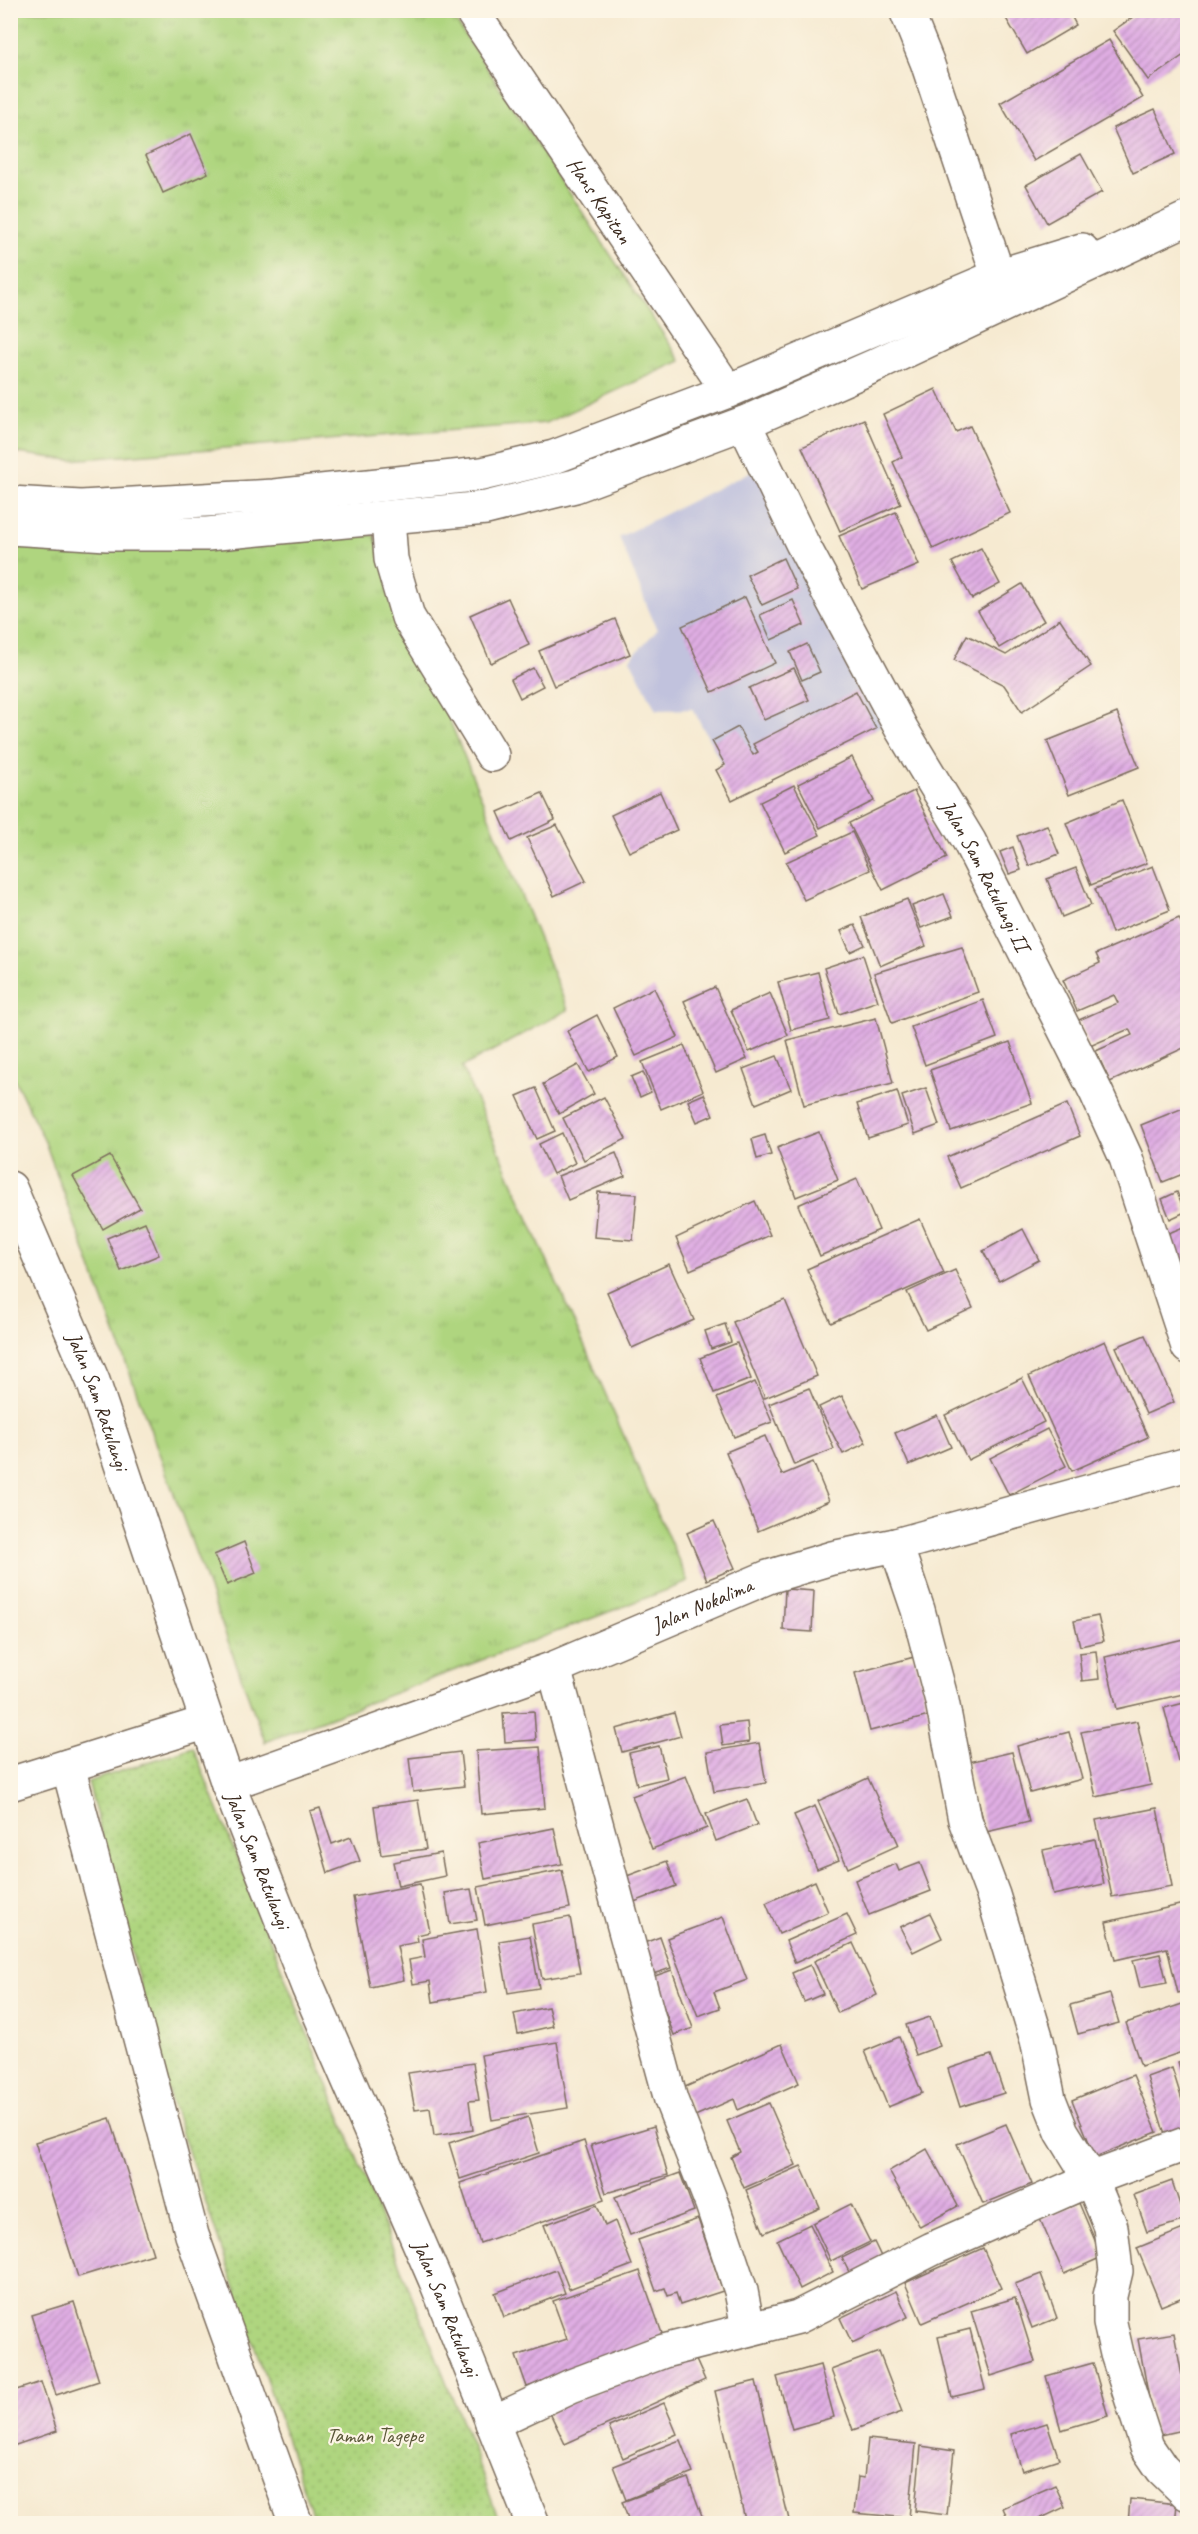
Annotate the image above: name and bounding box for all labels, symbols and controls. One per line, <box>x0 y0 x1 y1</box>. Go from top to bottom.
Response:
street label: Hans Kapitan <box>561 153 638 249</box>
street label: Jalan Sam Ratulangi II <box>934 794 1038 960</box>
street label: Jalan Sam Ratulangi <box>60 1328 136 1477</box>
street label: Jalan Nokalima <box>647 1571 759 1638</box>
street label: Jalan Sam Ratulangi <box>219 1787 298 1935</box>
street label: Jalan Sam Ratulangi <box>406 2235 487 2383</box>
park label: Taman Tagepe <box>327 2422 425 2448</box>

